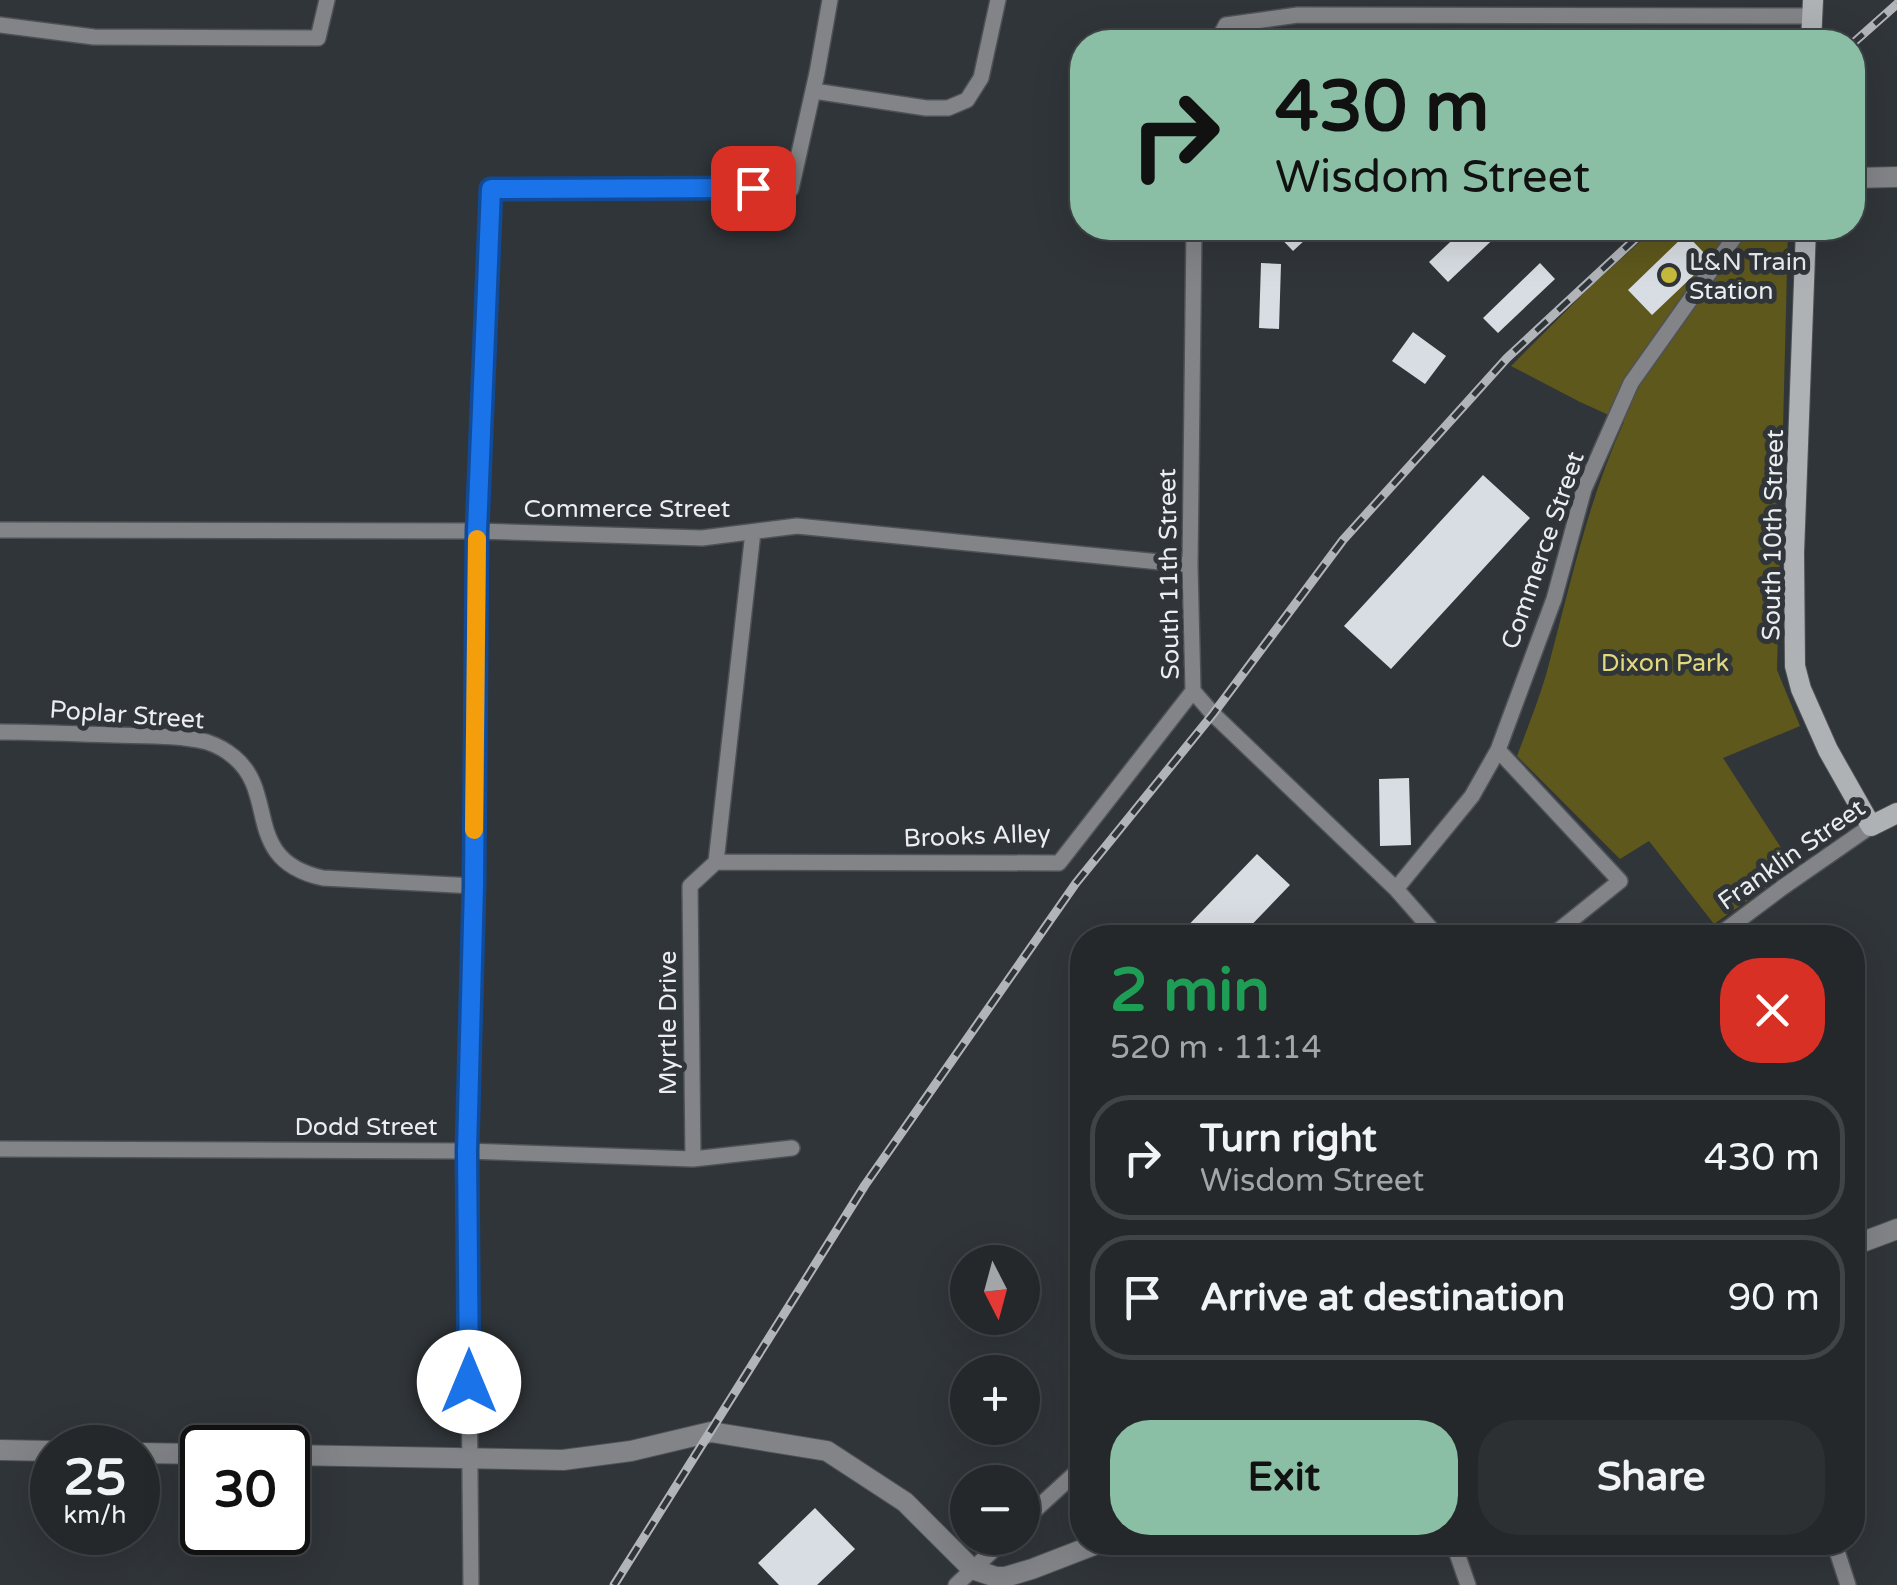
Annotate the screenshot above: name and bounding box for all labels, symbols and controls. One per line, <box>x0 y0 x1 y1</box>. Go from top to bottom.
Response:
text: 430 m <box>1275 66 1489 150</box>
icon: right <box>1110 70 1240 200</box>
pin <box>711 146 796 231</box>
text: Wisdom Street <box>1275 151 1590 205</box>
icon: arrive <box>726 161 781 216</box>
place label: L&N Train Station <box>1689 247 1807 306</box>
marker: L&N Train Station <box>1658 264 1680 286</box>
street label: South 10th Street <box>1756 429 1790 641</box>
street label: Commerce Street <box>1495 447 1591 653</box>
street label: South 11th Street <box>1152 468 1186 680</box>
street label: Commerce Street <box>524 494 731 524</box>
park label: Dixon Park <box>1601 648 1729 678</box>
street label: Poplar Street <box>48 695 206 735</box>
street label: Franklin Street <box>1712 793 1871 917</box>
street label: Brooks Alley <box>903 818 1051 854</box>
street label: Myrtle Drive <box>653 951 683 1095</box>
text: 2 min <box>1110 955 1270 1027</box>
button: close <box>1720 958 1825 1063</box>
text: 520 m · 11:14 <box>1110 1029 1322 1067</box>
street label: Dodd Street <box>294 1112 438 1142</box>
text: Turn right <box>1200 1116 1377 1162</box>
icon: right <box>1115 1130 1170 1185</box>
text: 430 m <box>1704 1135 1820 1181</box>
text: Wisdom Street <box>1200 1162 1424 1200</box>
north arrow <box>950 1245 1040 1335</box>
map controls <box>950 1245 1040 1555</box>
icon: arrive <box>1115 1270 1170 1325</box>
text: Arrive at destination <box>1200 1275 1565 1321</box>
text: 90 m <box>1728 1275 1820 1321</box>
position arrow <box>417 1330 521 1434</box>
button: + <box>950 1355 1040 1445</box>
button: Exit <box>1110 1420 1458 1535</box>
button: Share <box>1478 1420 1825 1535</box>
speed limit sign: 30 <box>180 1425 310 1555</box>
text: 25 <box>64 1448 126 1508</box>
button: − <box>950 1465 1040 1555</box>
text: km/h <box>64 1500 126 1530</box>

